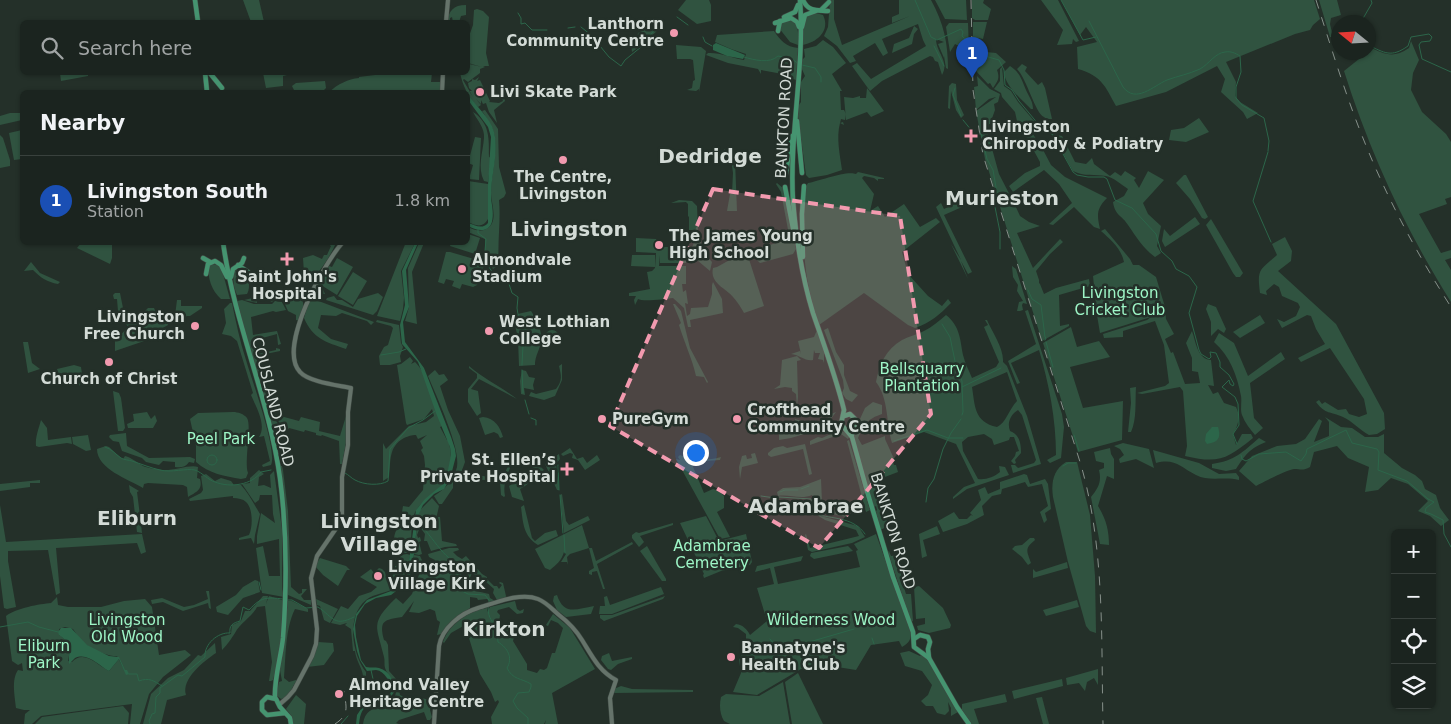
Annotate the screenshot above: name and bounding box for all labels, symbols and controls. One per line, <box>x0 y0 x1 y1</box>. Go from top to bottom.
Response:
place label: Lanthorn Community Centre <box>506 15 664 50</box>
north arrow <box>1331 15 1376 60</box>
search box <box>20 20 470 75</box>
marker: Lanthorn Community Centre <box>668 27 680 39</box>
icon: search <box>38 34 66 62</box>
text: Search here <box>78 37 192 59</box>
pin: 1 <box>956 37 988 78</box>
street label: BANKTON ROAD <box>772 57 796 179</box>
place label: Livi Skate Park <box>490 83 617 101</box>
marker: Livi Skate Park <box>474 86 486 98</box>
text: Nearby <box>40 111 125 135</box>
place label: Livingston Chiropody & Podiatry <box>982 118 1163 153</box>
marker: Livingston Chiropody & Podiatry <box>964 129 978 143</box>
district label: Dedridge <box>658 144 762 168</box>
marker: The Centre, Livingston <box>557 154 569 166</box>
place label: The Centre, Livingston <box>514 168 612 203</box>
text: Livingston South <box>87 180 268 202</box>
district label: Murieston <box>945 186 1059 210</box>
text: 1 <box>50 191 62 210</box>
text: 1.8 km <box>395 191 450 210</box>
text: Station <box>87 202 144 221</box>
district label: Livingston <box>510 217 628 241</box>
place label: The James Young High School <box>669 227 813 262</box>
marker: The James Young High School <box>653 239 665 251</box>
place label: Almondvale Stadium <box>472 251 571 286</box>
marker: Saint John's Hospital <box>280 252 294 266</box>
marker: Almondvale Stadium <box>456 263 468 275</box>
place label: Saint John's Hospital <box>237 268 337 303</box>
park label: Livingston Cricket Club <box>1075 284 1165 319</box>
place label: Livingston Free Church <box>83 308 185 343</box>
place label: West Lothian College <box>499 313 610 348</box>
marker: Livingston Free Church <box>189 320 201 332</box>
marker: West Lothian College <box>483 325 495 337</box>
street label: COUSLAND ROAD <box>248 335 298 469</box>
marker: Church of Christ <box>103 356 115 368</box>
park label: Bellsquarry Plantation <box>880 360 965 395</box>
place label: Church of Christ <box>41 370 177 388</box>
place label: Crofthead Community Centre <box>747 401 905 436</box>
place label: PureGym <box>612 410 689 428</box>
marker: PureGym <box>596 413 608 425</box>
marker: Crofthead Community Centre <box>731 413 743 425</box>
park label: Peel Park <box>187 430 255 448</box>
your location <box>683 440 709 466</box>
place label: St. Ellen’s Private Hospital <box>420 451 556 486</box>
marker: St. Ellen’s Private Hospital <box>560 462 574 476</box>
street label: BANKTON ROAD <box>867 470 919 592</box>
district label: Adambrae <box>748 494 864 518</box>
district label: Eliburn <box>97 506 177 530</box>
district label: Livingston Village <box>320 509 438 556</box>
map controls <box>1391 529 1436 709</box>
button: + <box>1391 529 1436 574</box>
park label: Adambrae Cemetery <box>673 537 751 572</box>
place label: Livingston Village Kirk <box>388 558 486 593</box>
marker: Livingston Village Kirk <box>372 570 384 582</box>
button: − <box>1391 574 1436 619</box>
park label: Livingston Old Wood <box>89 611 165 646</box>
park label: Wilderness Wood <box>767 611 895 629</box>
district label: Kirkton <box>462 617 546 641</box>
button: locate <box>1391 619 1436 664</box>
park label: Eliburn Park <box>18 637 70 672</box>
place label: Bannatyne's Health Club <box>741 639 845 674</box>
marker: Bannatyne's Health Club <box>725 651 737 663</box>
button: layers <box>1391 664 1436 709</box>
place label: Almond Valley Heritage Centre <box>349 676 484 711</box>
marker: Almond Valley Heritage Centre <box>333 688 345 700</box>

